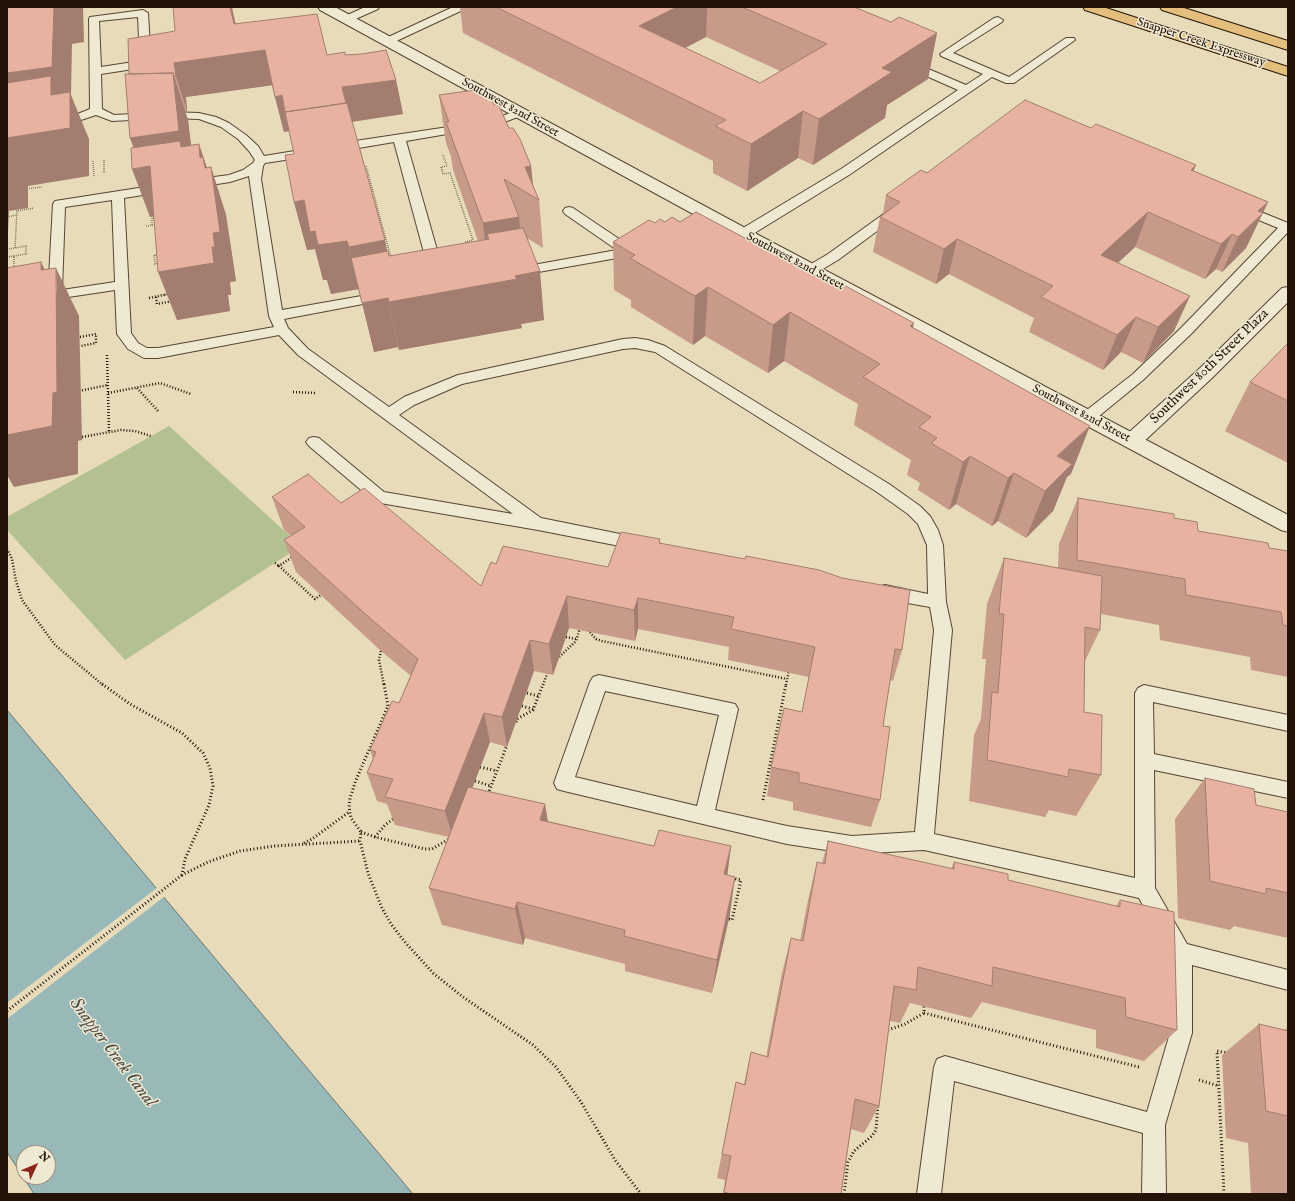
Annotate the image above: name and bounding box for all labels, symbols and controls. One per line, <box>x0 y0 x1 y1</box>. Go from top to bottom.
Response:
street label: Snapper Creek Expressway <box>1135 15 1267 71</box>
street label: Southwest 82nd Street <box>459 75 561 141</box>
street label: Southwest 82nd Street <box>744 230 846 294</box>
street label: Southwest 80th Street Plaza <box>1147 306 1273 428</box>
street label: Southwest 82nd Street <box>1030 382 1132 446</box>
water label: Snapper Creek Canal <box>64 994 160 1112</box>
north arrow <box>16 1145 56 1185</box>
text: N <box>36 1149 52 1166</box>

